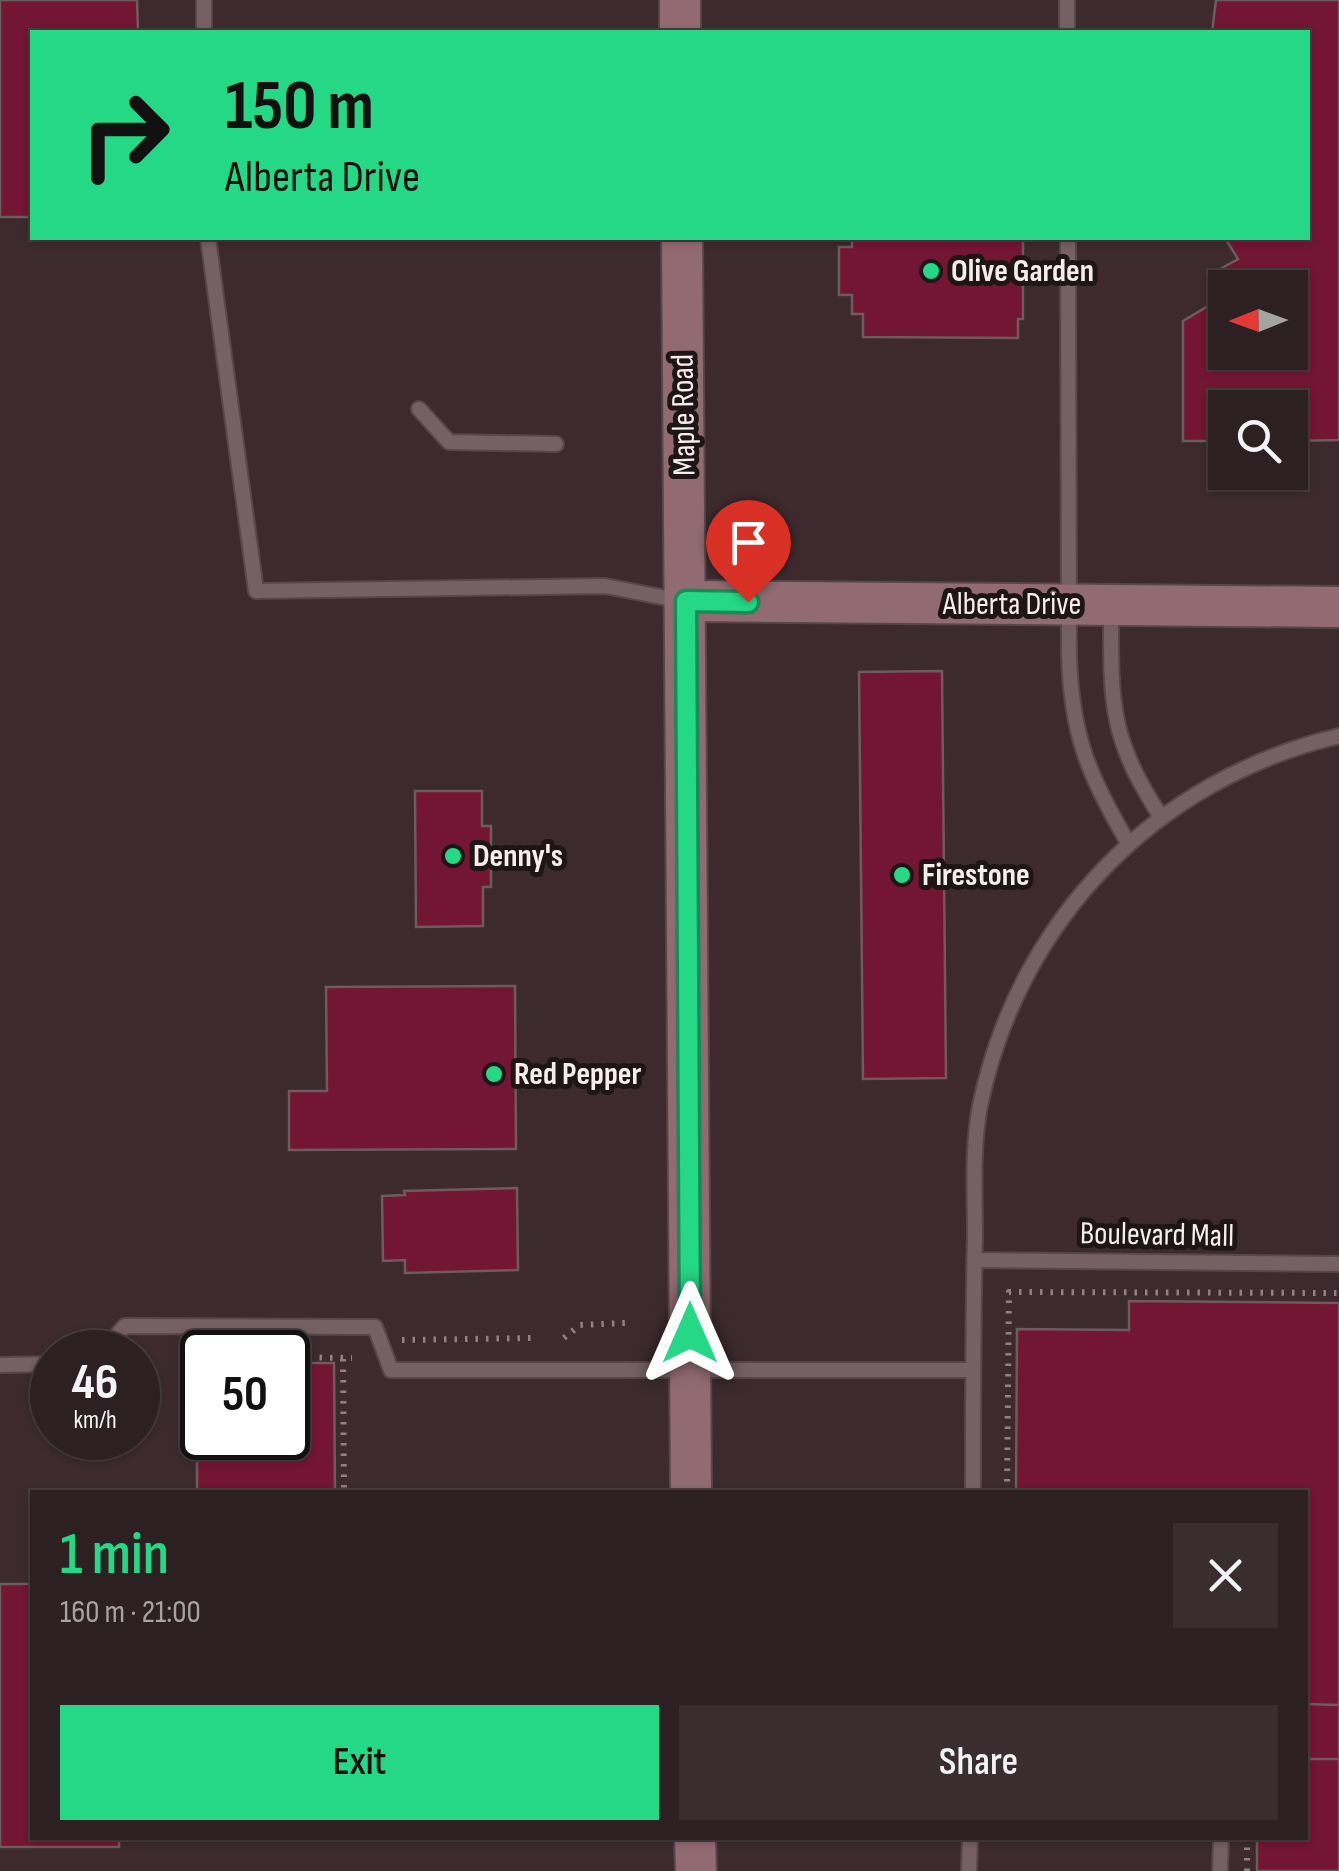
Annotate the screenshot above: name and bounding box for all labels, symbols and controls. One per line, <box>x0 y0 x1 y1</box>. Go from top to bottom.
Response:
text: 150 m <box>225 65 374 149</box>
icon: right <box>60 70 190 200</box>
text: Alberta Drive <box>225 150 420 205</box>
place label: Olive Garden <box>951 252 1094 291</box>
marker: Olive Garden <box>920 260 942 282</box>
north arrow <box>1208 270 1308 370</box>
map controls <box>1208 270 1308 490</box>
street label: Maple Road <box>663 354 705 476</box>
button: search <box>1208 390 1308 490</box>
pin <box>706 500 791 603</box>
icon: arrive <box>721 515 776 570</box>
street label: Alberta Drive <box>942 585 1081 624</box>
place label: Denny's <box>473 837 563 876</box>
marker: Denny's <box>442 845 464 867</box>
place label: Firestone <box>922 856 1030 895</box>
marker: Firestone <box>891 864 913 886</box>
place label: Red Pepper <box>514 1055 641 1094</box>
marker: Red Pepper <box>483 1063 505 1085</box>
street label: Boulevard Mall <box>1080 1214 1234 1256</box>
position arrow <box>638 1281 742 1385</box>
speed limit sign: 50 <box>180 1330 310 1460</box>
text: 46 <box>72 1353 118 1413</box>
text: km/h <box>73 1405 117 1436</box>
text: 1 min <box>60 1519 169 1591</box>
button: close <box>1173 1523 1278 1628</box>
text: 160 m · 21:00 <box>60 1593 201 1632</box>
button: Exit <box>60 1705 659 1820</box>
button: Share <box>679 1705 1278 1820</box>

